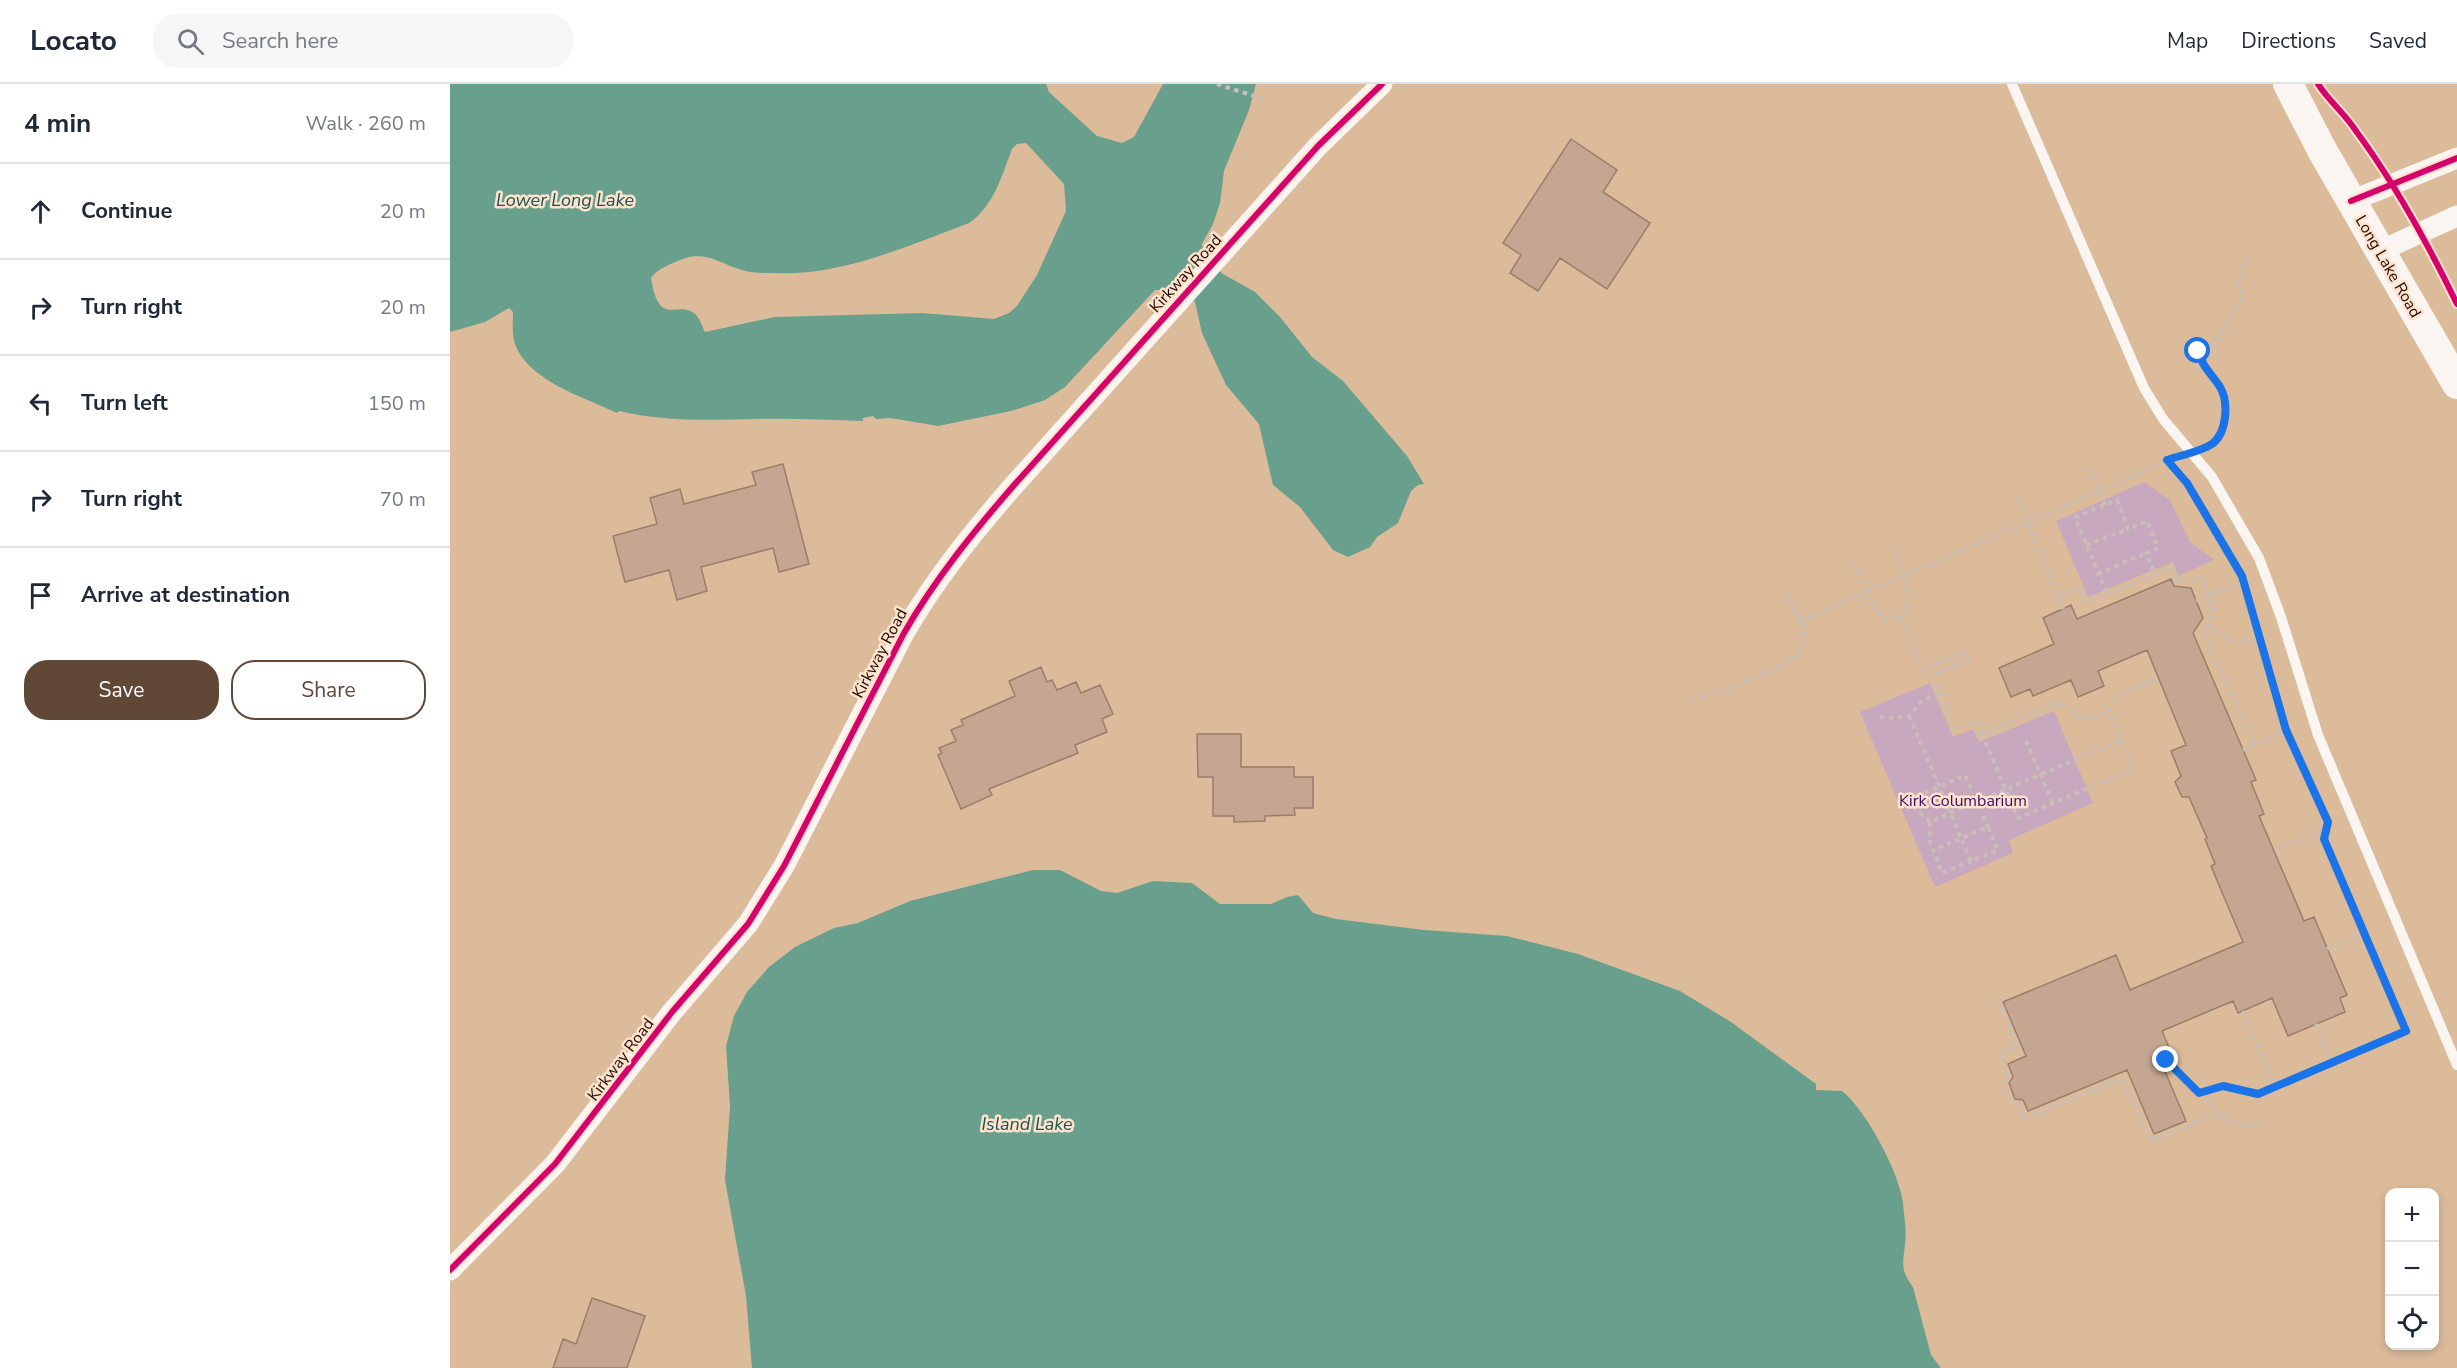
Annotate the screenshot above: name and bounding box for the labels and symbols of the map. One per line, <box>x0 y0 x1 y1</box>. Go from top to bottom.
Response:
water label: Lower Long Lake <box>496 188 634 212</box>
street label: Long Lake Road <box>2350 211 2426 322</box>
street label: Kirkway Road <box>1145 230 1227 318</box>
route start <box>2184 337 2210 363</box>
street label: Kirkway Road <box>847 605 913 702</box>
park label: Kirk Columbarium <box>1899 790 2027 812</box>
street label: Kirkway Road <box>582 1014 659 1106</box>
route end <box>2152 1046 2178 1072</box>
water label: Island Lake <box>981 1112 1073 1136</box>

